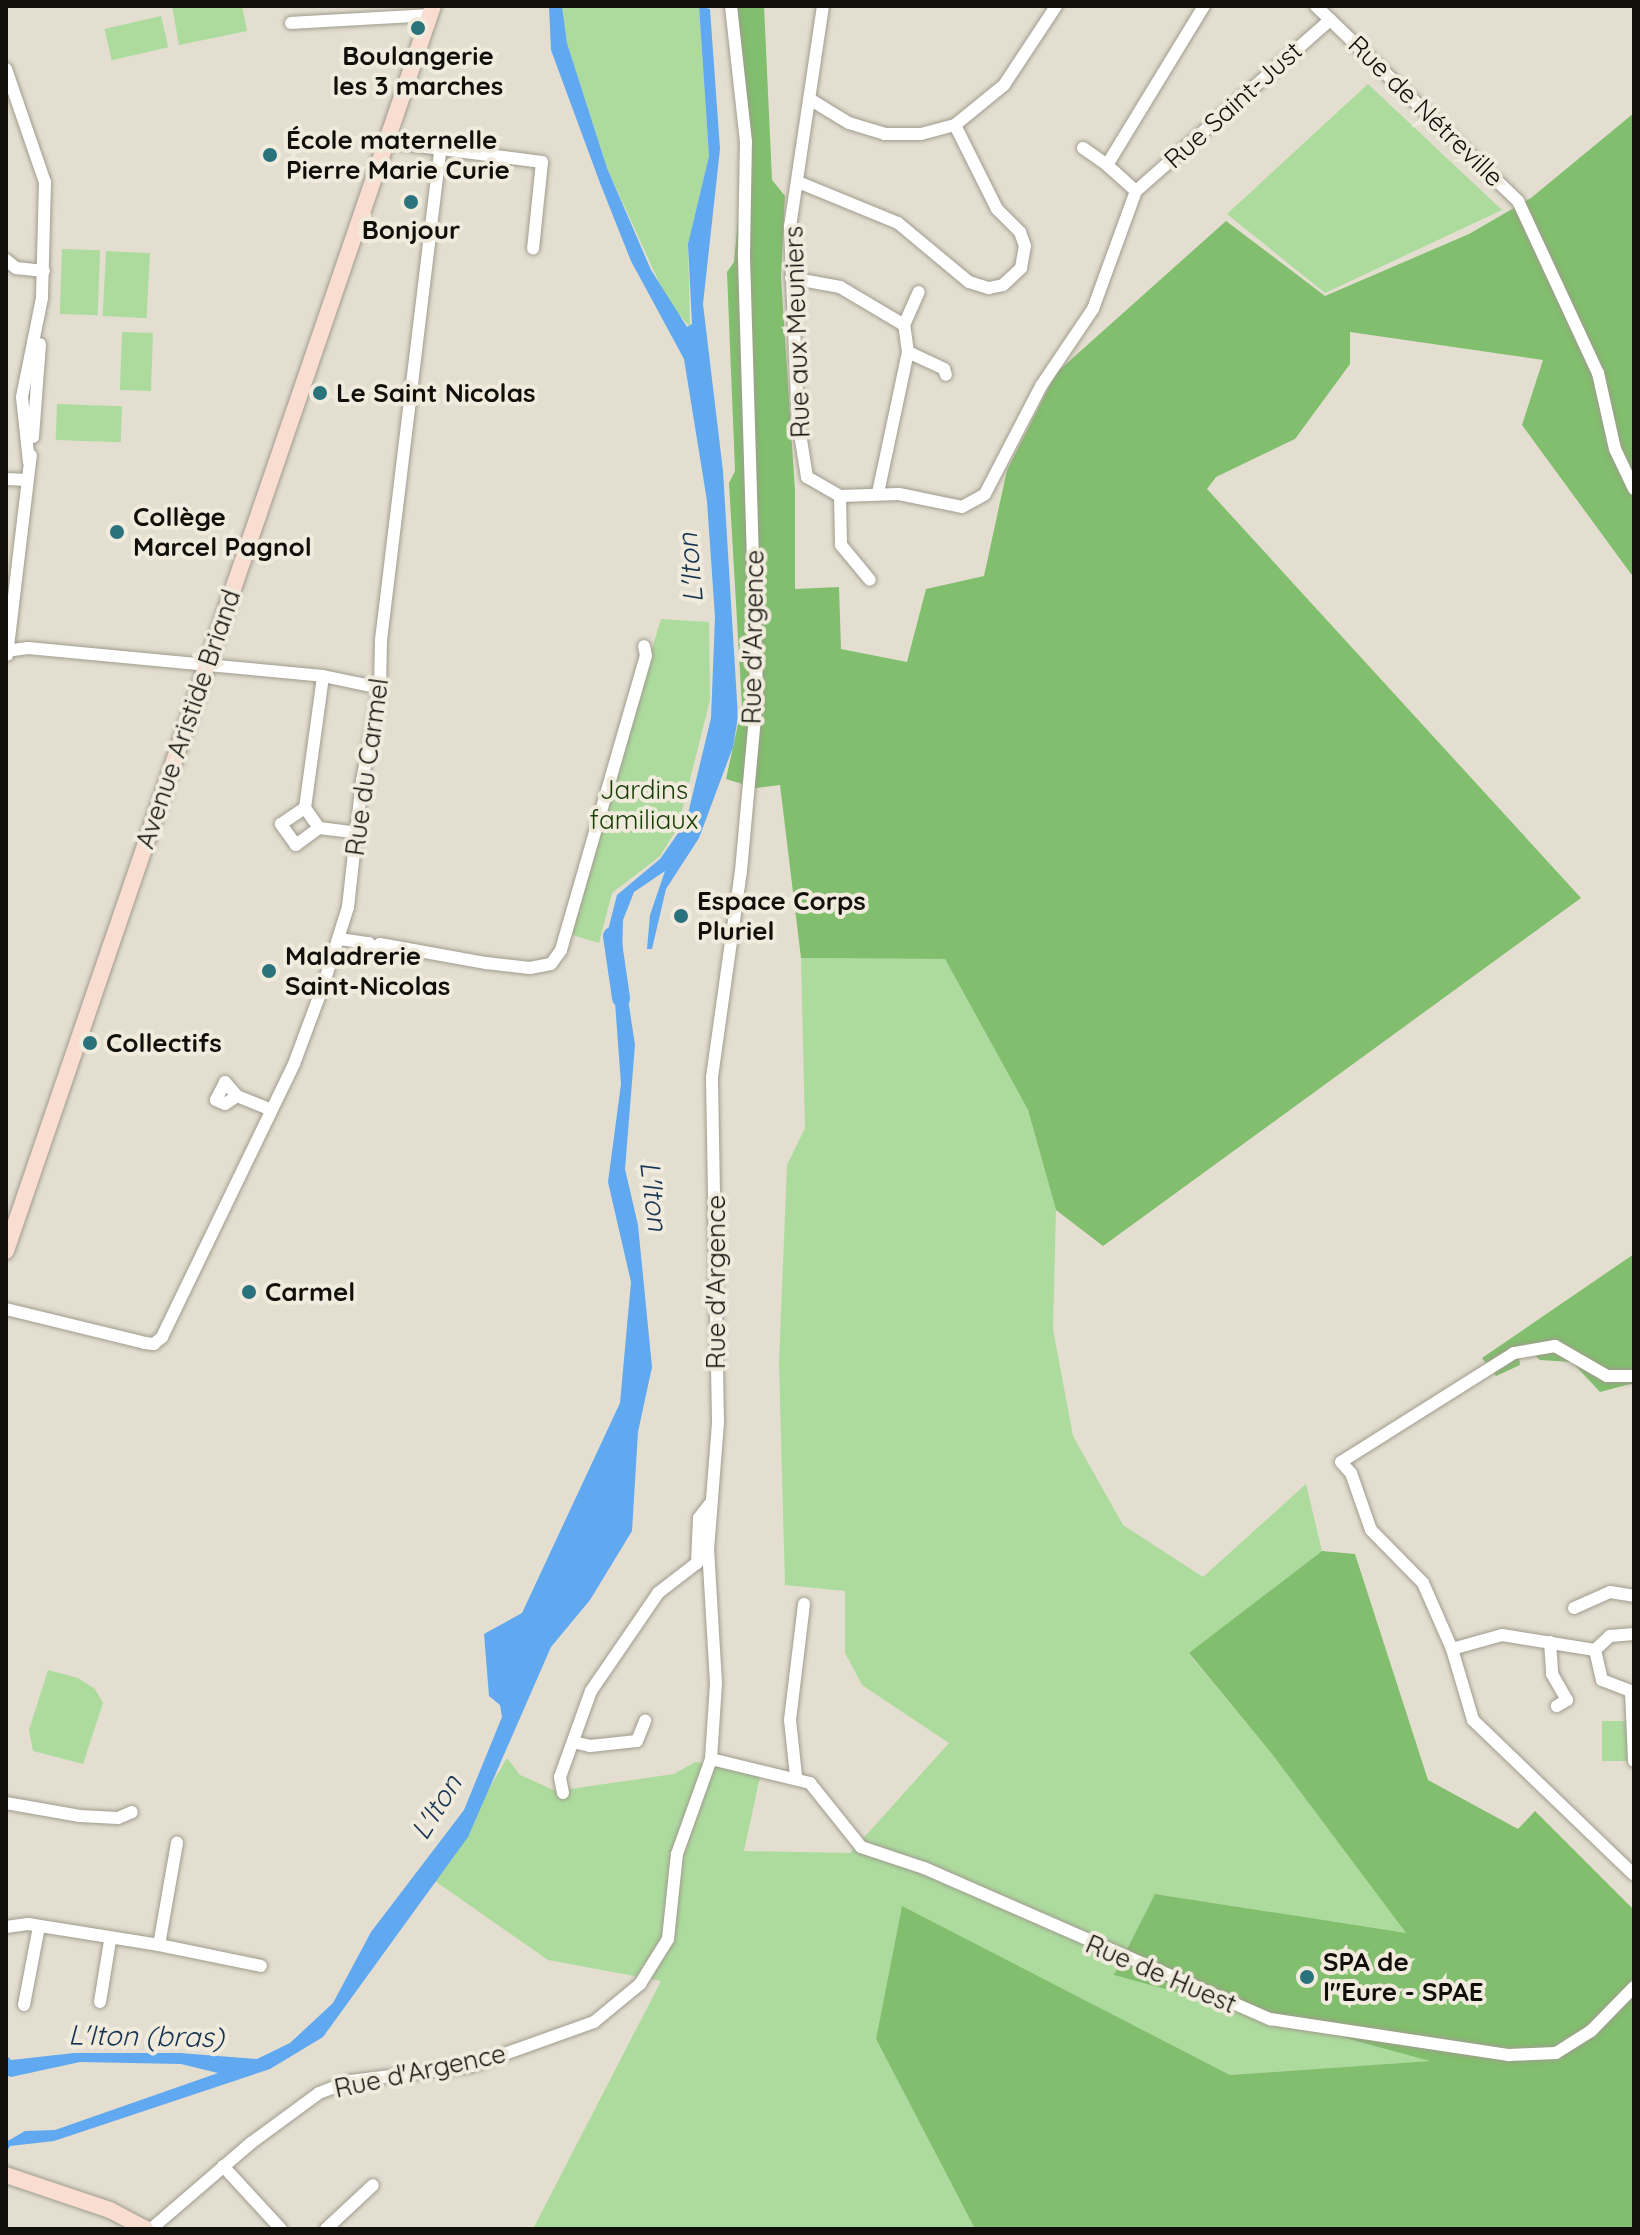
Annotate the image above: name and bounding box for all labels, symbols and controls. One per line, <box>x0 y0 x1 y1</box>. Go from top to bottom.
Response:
marker: Boulangerie les 3 marches <box>409 19 427 37</box>
street label: Rue de Nétreville <box>1342 29 1510 193</box>
street label: Rue Saint-Just <box>1158 35 1308 175</box>
place label: Boulangerie les 3 marches <box>333 40 503 102</box>
place label: École maternelle Pierre Marie Curie <box>286 124 510 186</box>
marker: École maternelle Pierre Marie Curie <box>261 146 279 164</box>
marker: Bonjour <box>402 193 420 211</box>
place label: Bonjour <box>362 214 460 246</box>
street label: Rue aux Meuniers <box>778 225 816 439</box>
place label: Le Saint Nicolas <box>336 377 535 409</box>
marker: Le Saint Nicolas <box>311 384 329 402</box>
place label: Collège Marcel Pagnol <box>133 501 312 562</box>
marker: Collège Marcel Pagnol <box>108 523 126 541</box>
water label: L'Iton <box>670 532 710 604</box>
street label: Rue d'Argence <box>736 549 770 725</box>
street label: Avenue Aristide Briand <box>129 586 247 852</box>
street label: Rue du Carmel <box>339 676 395 858</box>
park label: Jardins familiaux <box>590 774 698 836</box>
place label: Espace Corps Pluriel <box>697 885 866 946</box>
marker: Espace Corps Pluriel <box>672 907 690 925</box>
place label: Maladrerie Saint-Nicolas <box>285 940 450 1002</box>
marker: Maladrerie Saint-Nicolas <box>260 962 278 980</box>
place label: Collectifs <box>106 1027 222 1059</box>
marker: Collectifs <box>81 1034 99 1052</box>
water label: L'Iton <box>633 1159 675 1233</box>
street label: Rue d'Argence <box>700 1195 732 1369</box>
place label: Carmel <box>265 1276 355 1308</box>
marker: Carmel <box>240 1283 258 1301</box>
water label: L'Iton <box>403 1769 469 1845</box>
street label: Rue de Huest <box>1081 1928 1241 2020</box>
place label: SPA de l"Eure - SPAE <box>1323 1946 1484 2008</box>
marker: SPA de l"Eure - SPAE <box>1298 1968 1316 1986</box>
water label: L'Iton (bras) <box>68 2018 224 2054</box>
street label: Rue d'Argence <box>331 2038 509 2104</box>

